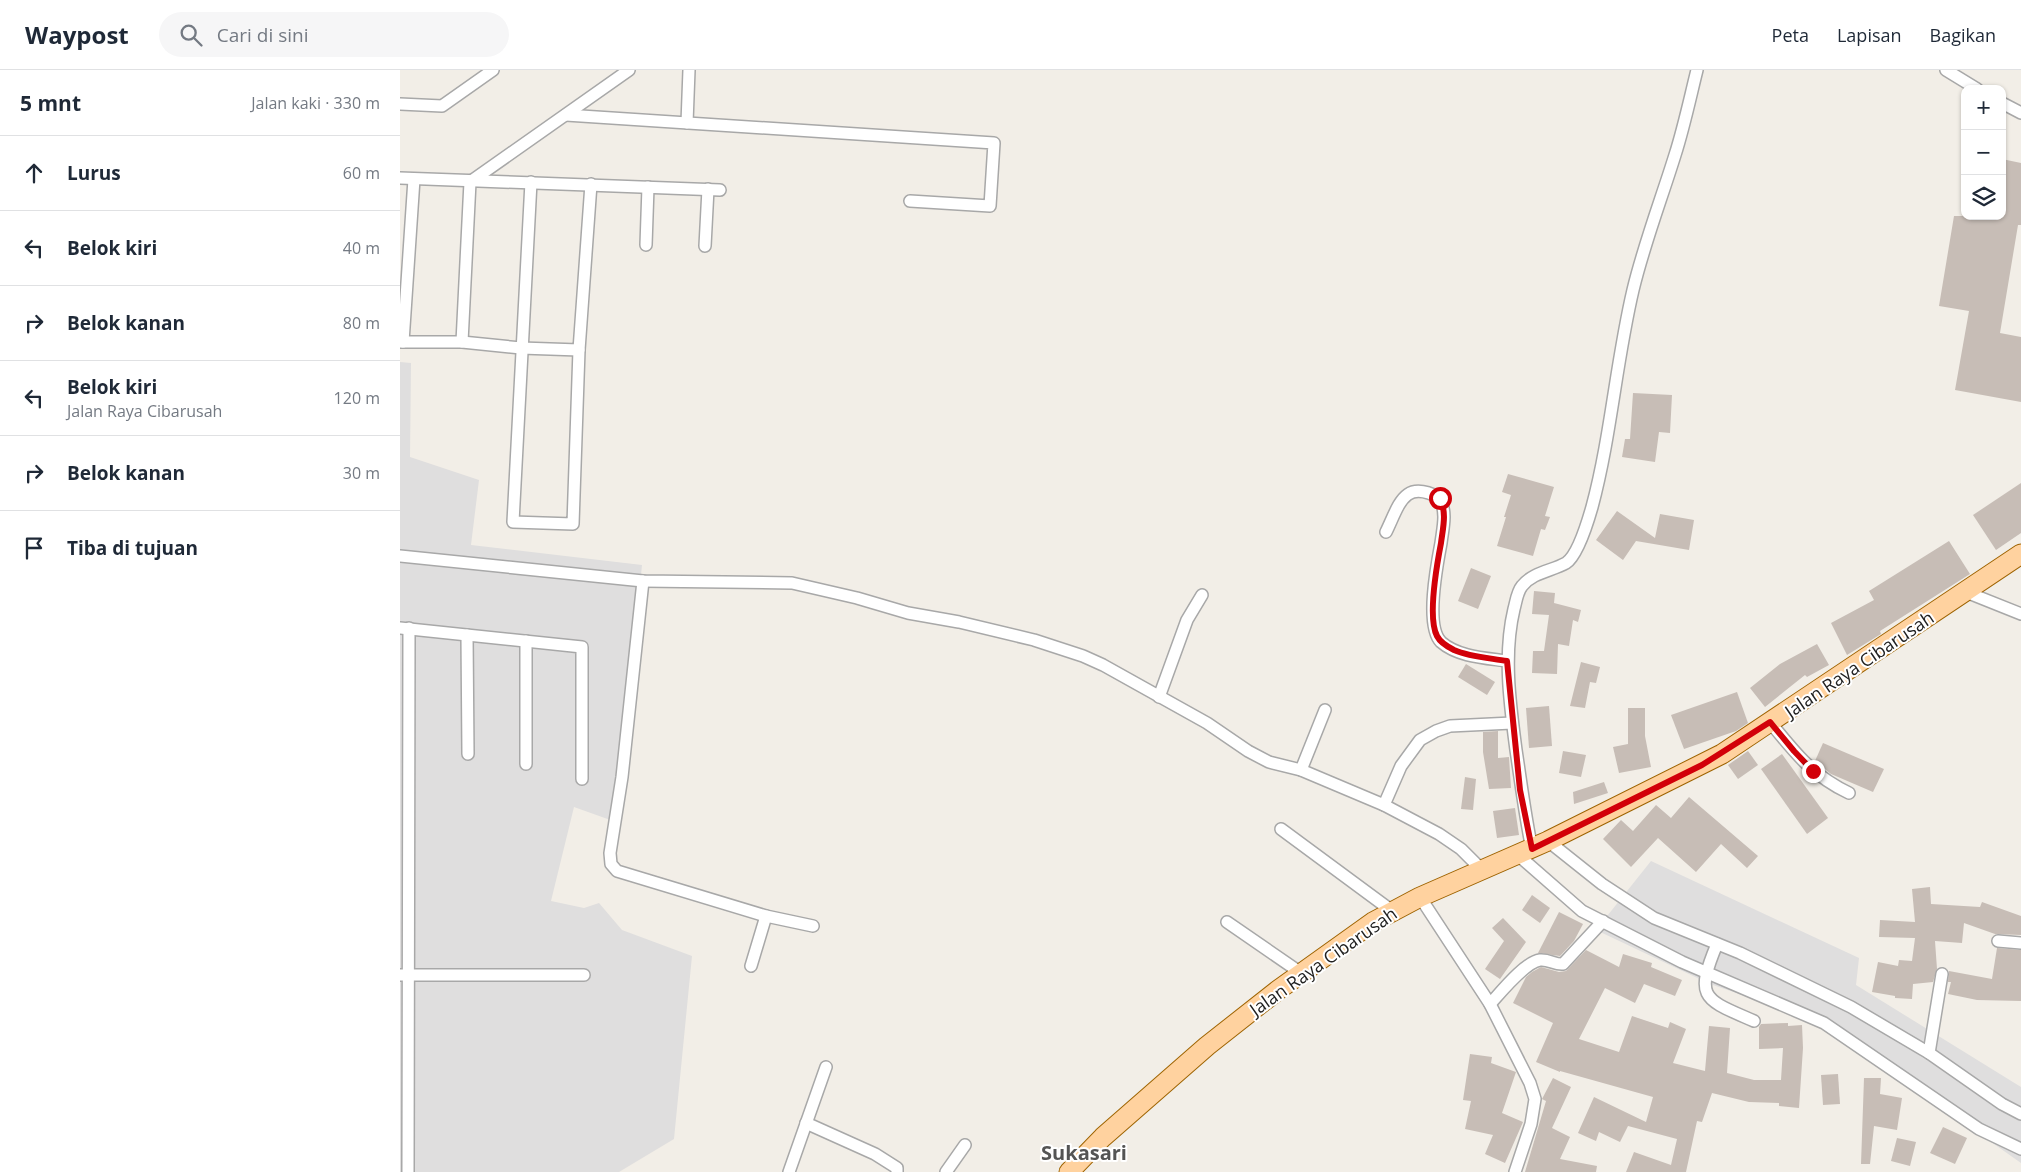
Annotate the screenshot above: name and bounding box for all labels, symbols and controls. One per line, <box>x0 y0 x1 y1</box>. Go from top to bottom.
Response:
search box <box>159 12 509 57</box>
text: Waypost <box>25 18 129 51</box>
icon: search <box>177 21 205 49</box>
text: Cari di sini <box>217 22 308 48</box>
text: Peta <box>1772 23 1809 47</box>
text: Lapisan <box>1837 23 1902 47</box>
text: Bagikan <box>1930 23 1996 47</box>
map controls <box>1961 85 2006 220</box>
button: + <box>1961 85 2006 130</box>
text: 5 mnt <box>20 89 81 117</box>
text: Jalan kaki · 330 m <box>251 92 380 114</box>
button: − <box>1961 130 2006 175</box>
icon: ahead <box>20 159 48 187</box>
text: Lurus <box>67 160 121 186</box>
text: 60 m <box>343 162 380 184</box>
button: layers <box>1961 175 2006 220</box>
icon: left <box>20 234 48 262</box>
text: Belok kiri <box>67 235 157 261</box>
text: 40 m <box>343 237 380 259</box>
icon: right <box>20 309 48 337</box>
text: Belok kanan <box>67 310 185 336</box>
text: 80 m <box>343 312 380 334</box>
text: Belok kiri <box>67 374 157 400</box>
icon: left <box>20 384 48 412</box>
text: 120 m <box>334 387 380 409</box>
text: Jalan Raya Cibarusah <box>67 400 222 422</box>
icon: right <box>20 459 48 487</box>
text: Belok kanan <box>67 460 185 486</box>
text: 30 m <box>343 462 380 484</box>
route start <box>1429 487 1452 510</box>
icon: arrive <box>20 534 48 562</box>
text: Tiba di tujuan <box>67 535 198 561</box>
street label: Jalan Raya Cibarusah <box>1778 605 1938 724</box>
route end <box>1802 760 1825 783</box>
street label: Jalan Raya Cibarusah <box>1243 901 1401 1022</box>
district label: Sukasari <box>1041 1139 1127 1166</box>

